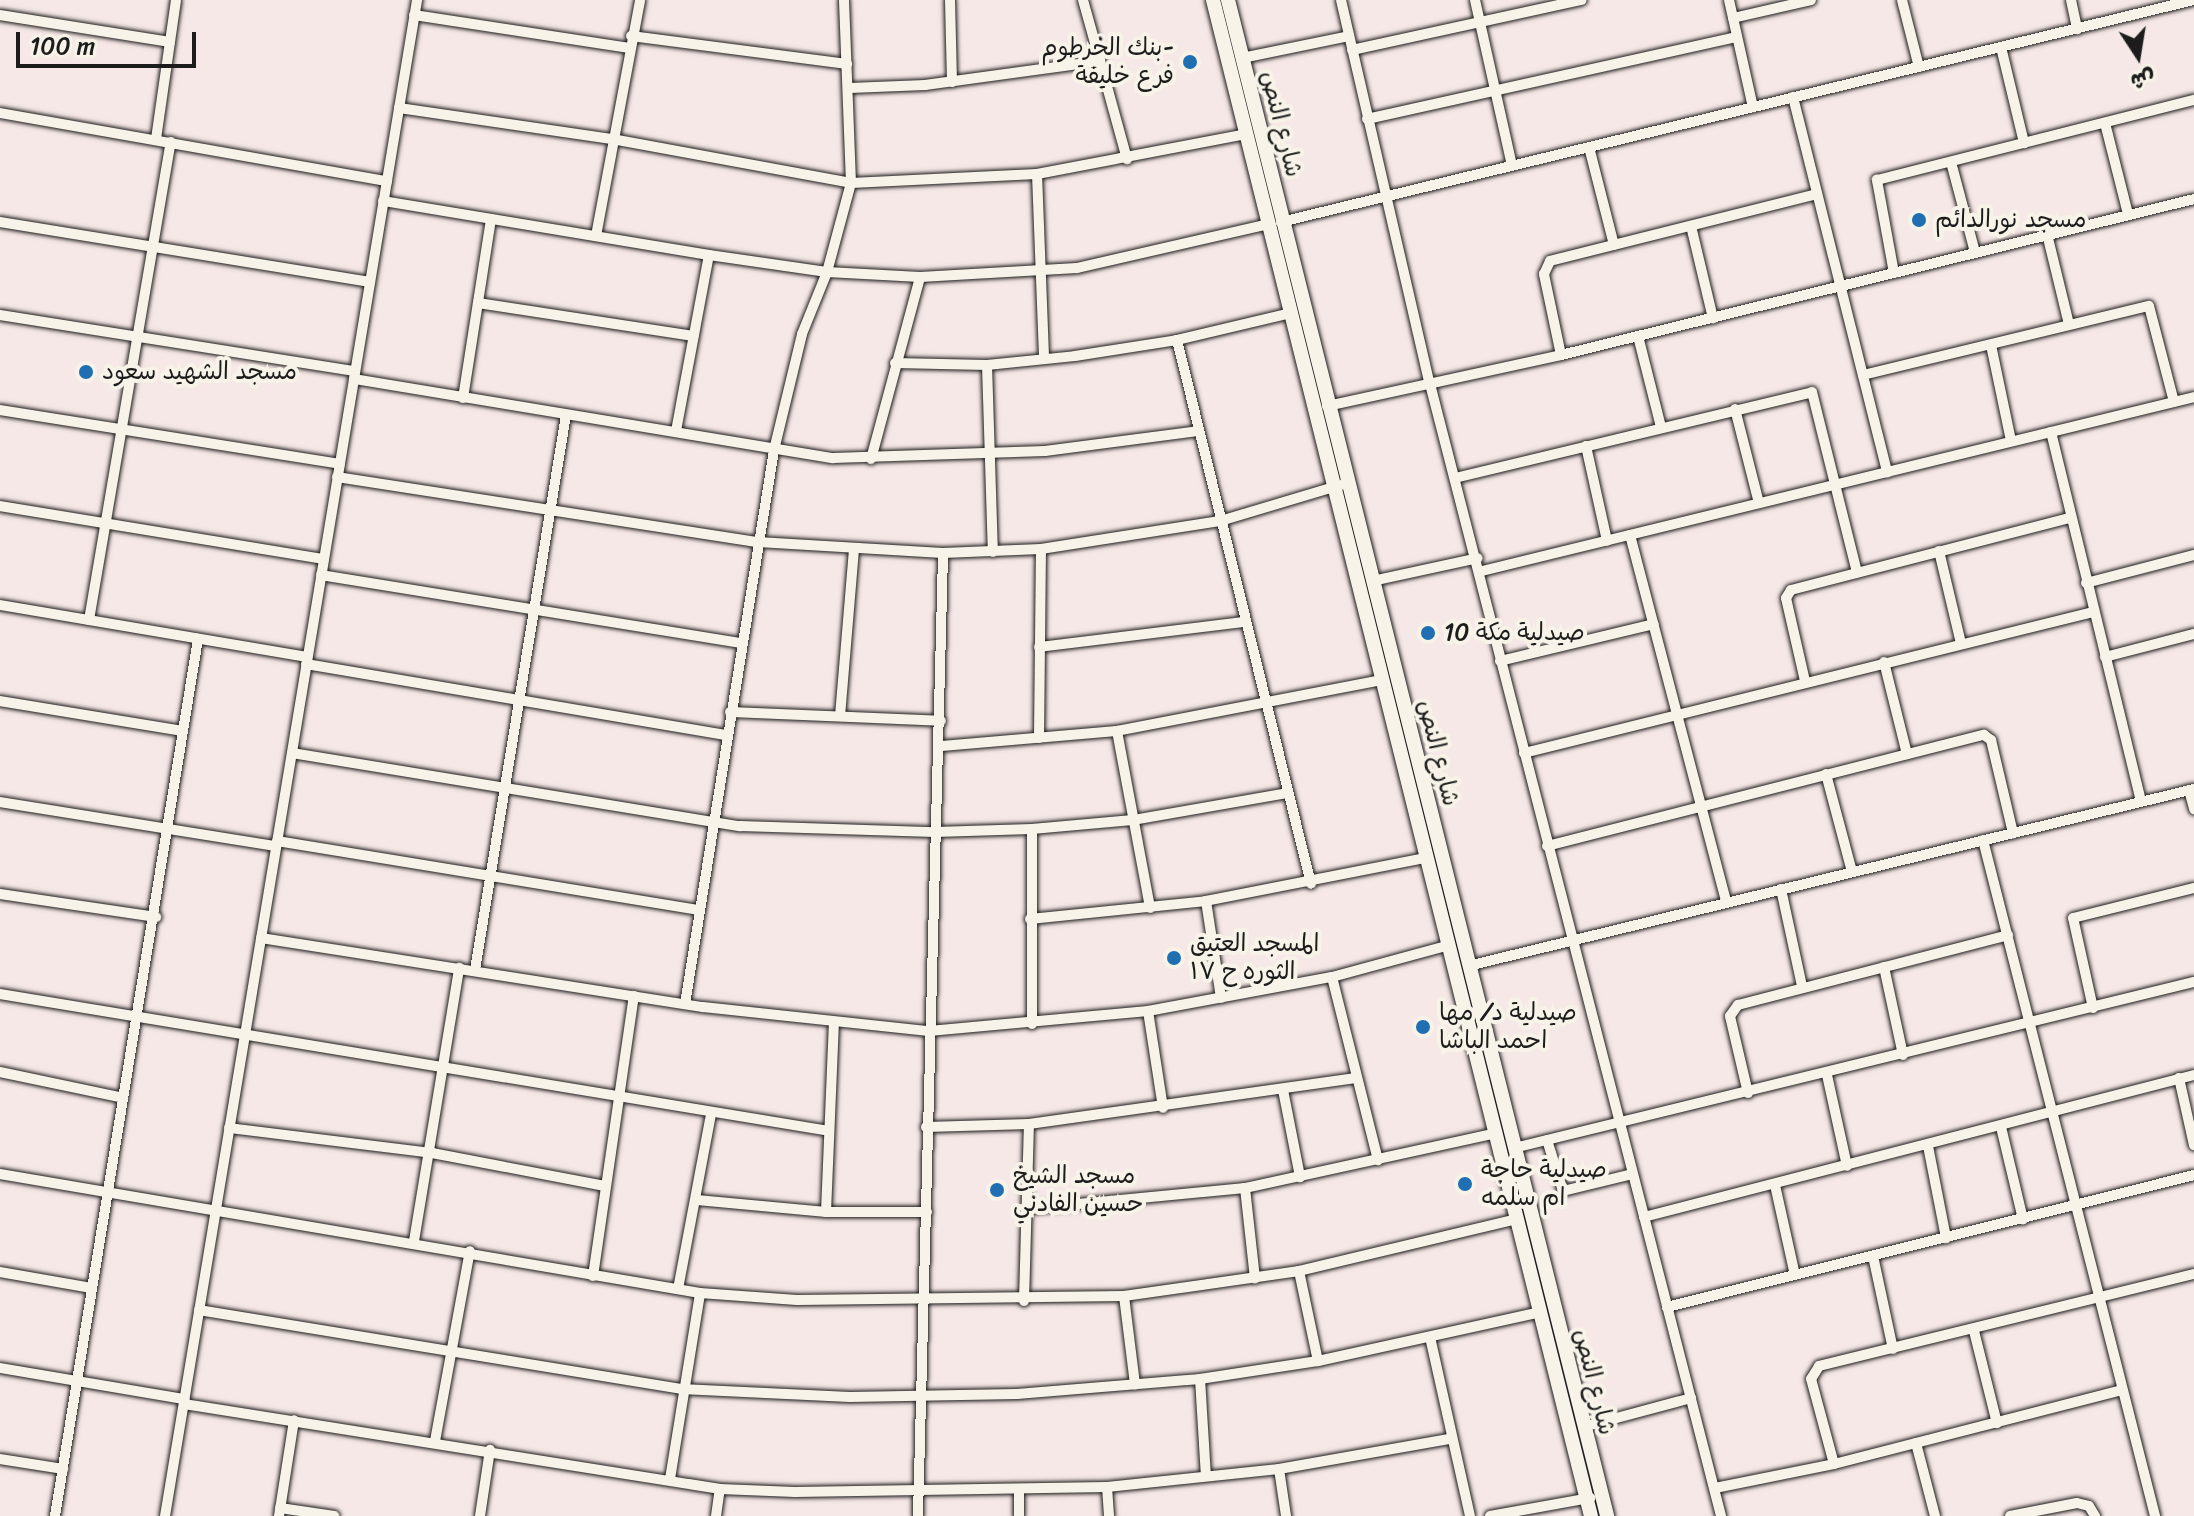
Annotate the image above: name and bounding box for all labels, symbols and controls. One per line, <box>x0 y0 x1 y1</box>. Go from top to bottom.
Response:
scale bar <box>20 16 200 66</box>
north arrow <box>2098 16 2178 96</box>
text: 100 m <box>30 25 95 67</box>
place label: بنك الخرطوم- فرع خليفة <box>1041 34 1174 90</box>
marker: بنك الخرطوم- فرع خليفة <box>1181 53 1199 71</box>
text: ش <box>2127 58 2159 102</box>
street label: شارع النص <box>1254 68 1308 180</box>
place label: مسجد نورالدائم <box>1935 206 2086 234</box>
marker: مسجد نورالدائم <box>1910 211 1928 229</box>
place label: مسجد الشهيد سعود <box>102 358 297 386</box>
marker: مسجد الشهيد سعود <box>77 363 95 381</box>
place label: صيدلية مكة 10 <box>1444 619 1585 647</box>
marker: صيدلية مكة 10 <box>1419 624 1437 642</box>
street label: شارع النص <box>1411 697 1465 809</box>
place label: المسجد العتيق الثوره ح ١٧ <box>1190 930 1319 986</box>
marker: المسجد العتيق الثوره ح ١٧ <box>1165 949 1183 967</box>
place label: صيدلية د/ مها احمد الباشا <box>1439 999 1577 1055</box>
marker: صيدلية د/ مها احمد الباشا <box>1414 1018 1432 1036</box>
place label: صيدلية حاجة ام سلمه <box>1481 1156 1607 1212</box>
place label: مسجد الشيخ حسين الفادني <box>1013 1162 1143 1218</box>
marker: صيدلية حاجة ام سلمه <box>1456 1175 1474 1193</box>
marker: مسجد الشيخ حسين الفادني <box>988 1181 1006 1199</box>
street label: شارع النص <box>1567 1326 1621 1438</box>

